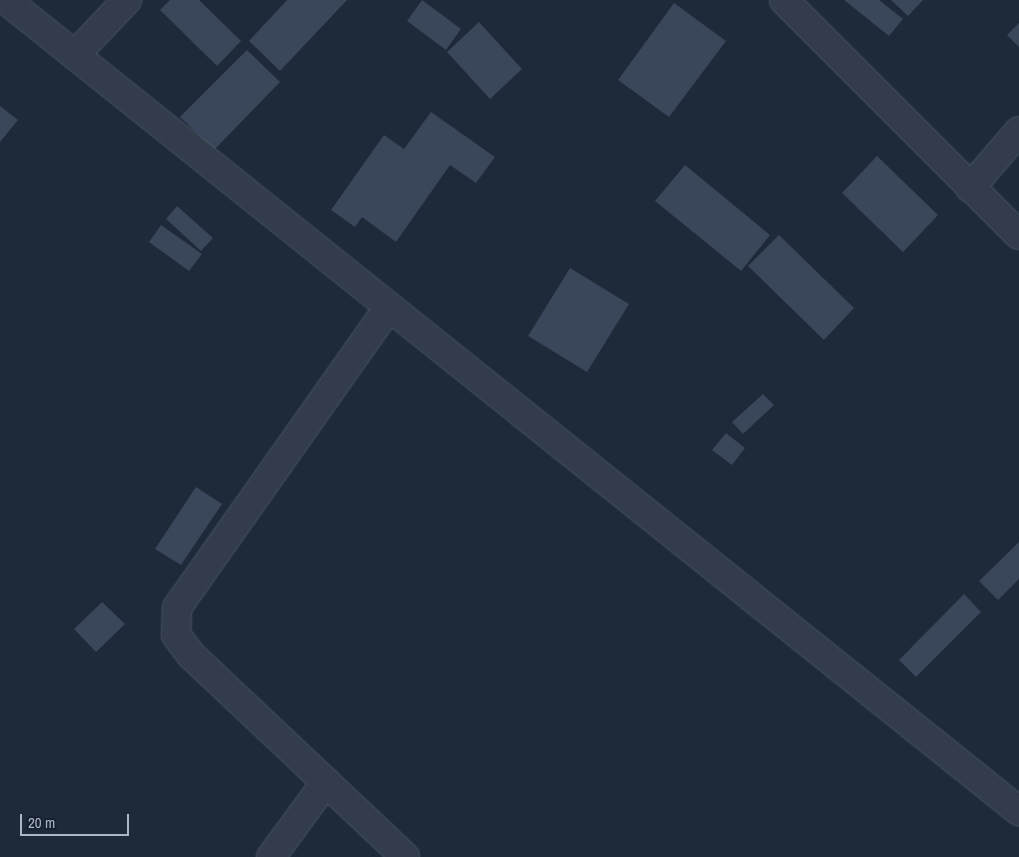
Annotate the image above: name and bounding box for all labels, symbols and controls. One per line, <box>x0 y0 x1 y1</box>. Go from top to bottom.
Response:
scale bar <box>22 804 131 836</box>
text: 20 m <box>28 812 55 833</box>

